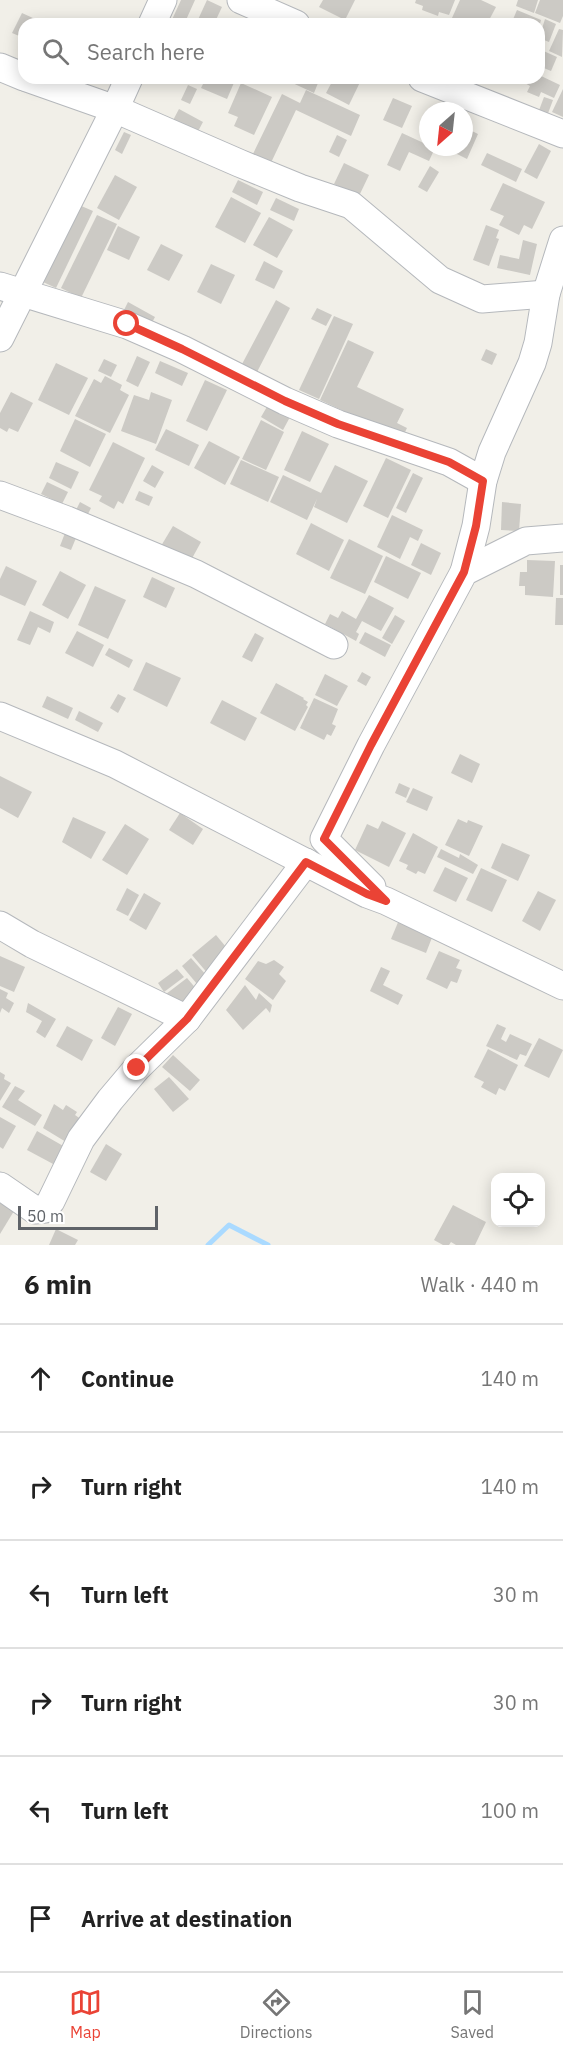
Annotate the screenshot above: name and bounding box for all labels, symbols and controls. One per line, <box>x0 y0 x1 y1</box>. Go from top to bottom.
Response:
search box <box>18 18 545 84</box>
icon: search <box>39 35 72 68</box>
text: Search here <box>87 37 205 66</box>
north arrow <box>419 102 473 156</box>
route start <box>113 310 139 336</box>
route end <box>123 1054 149 1080</box>
map controls <box>491 1173 545 1227</box>
button: locate <box>491 1173 545 1227</box>
scale bar <box>18 1203 158 1230</box>
text: 50 m <box>27 1206 64 1226</box>
text: 6 min <box>24 1267 92 1301</box>
text: Walk · 440 m <box>421 1271 539 1298</box>
icon: ahead <box>24 1362 57 1395</box>
text: Continue <box>81 1364 174 1393</box>
text: 140 m <box>481 1365 539 1392</box>
icon: right <box>24 1470 57 1503</box>
text: Turn right <box>81 1472 182 1501</box>
text: 140 m <box>481 1473 539 1500</box>
icon: left <box>24 1578 57 1611</box>
text: Turn left <box>81 1580 169 1609</box>
text: 30 m <box>493 1581 539 1608</box>
icon: right <box>24 1686 57 1719</box>
text: Turn right <box>81 1688 182 1717</box>
text: 30 m <box>493 1689 539 1716</box>
icon: left <box>24 1794 57 1827</box>
text: Turn left <box>81 1796 169 1825</box>
text: 100 m <box>481 1797 539 1824</box>
icon: arrive <box>24 1902 57 1935</box>
text: Arrive at destination <box>81 1904 292 1933</box>
tab: Map <box>69 1986 102 2042</box>
tab: Directions <box>240 1986 313 2042</box>
tab: Saved <box>451 1986 494 2042</box>

